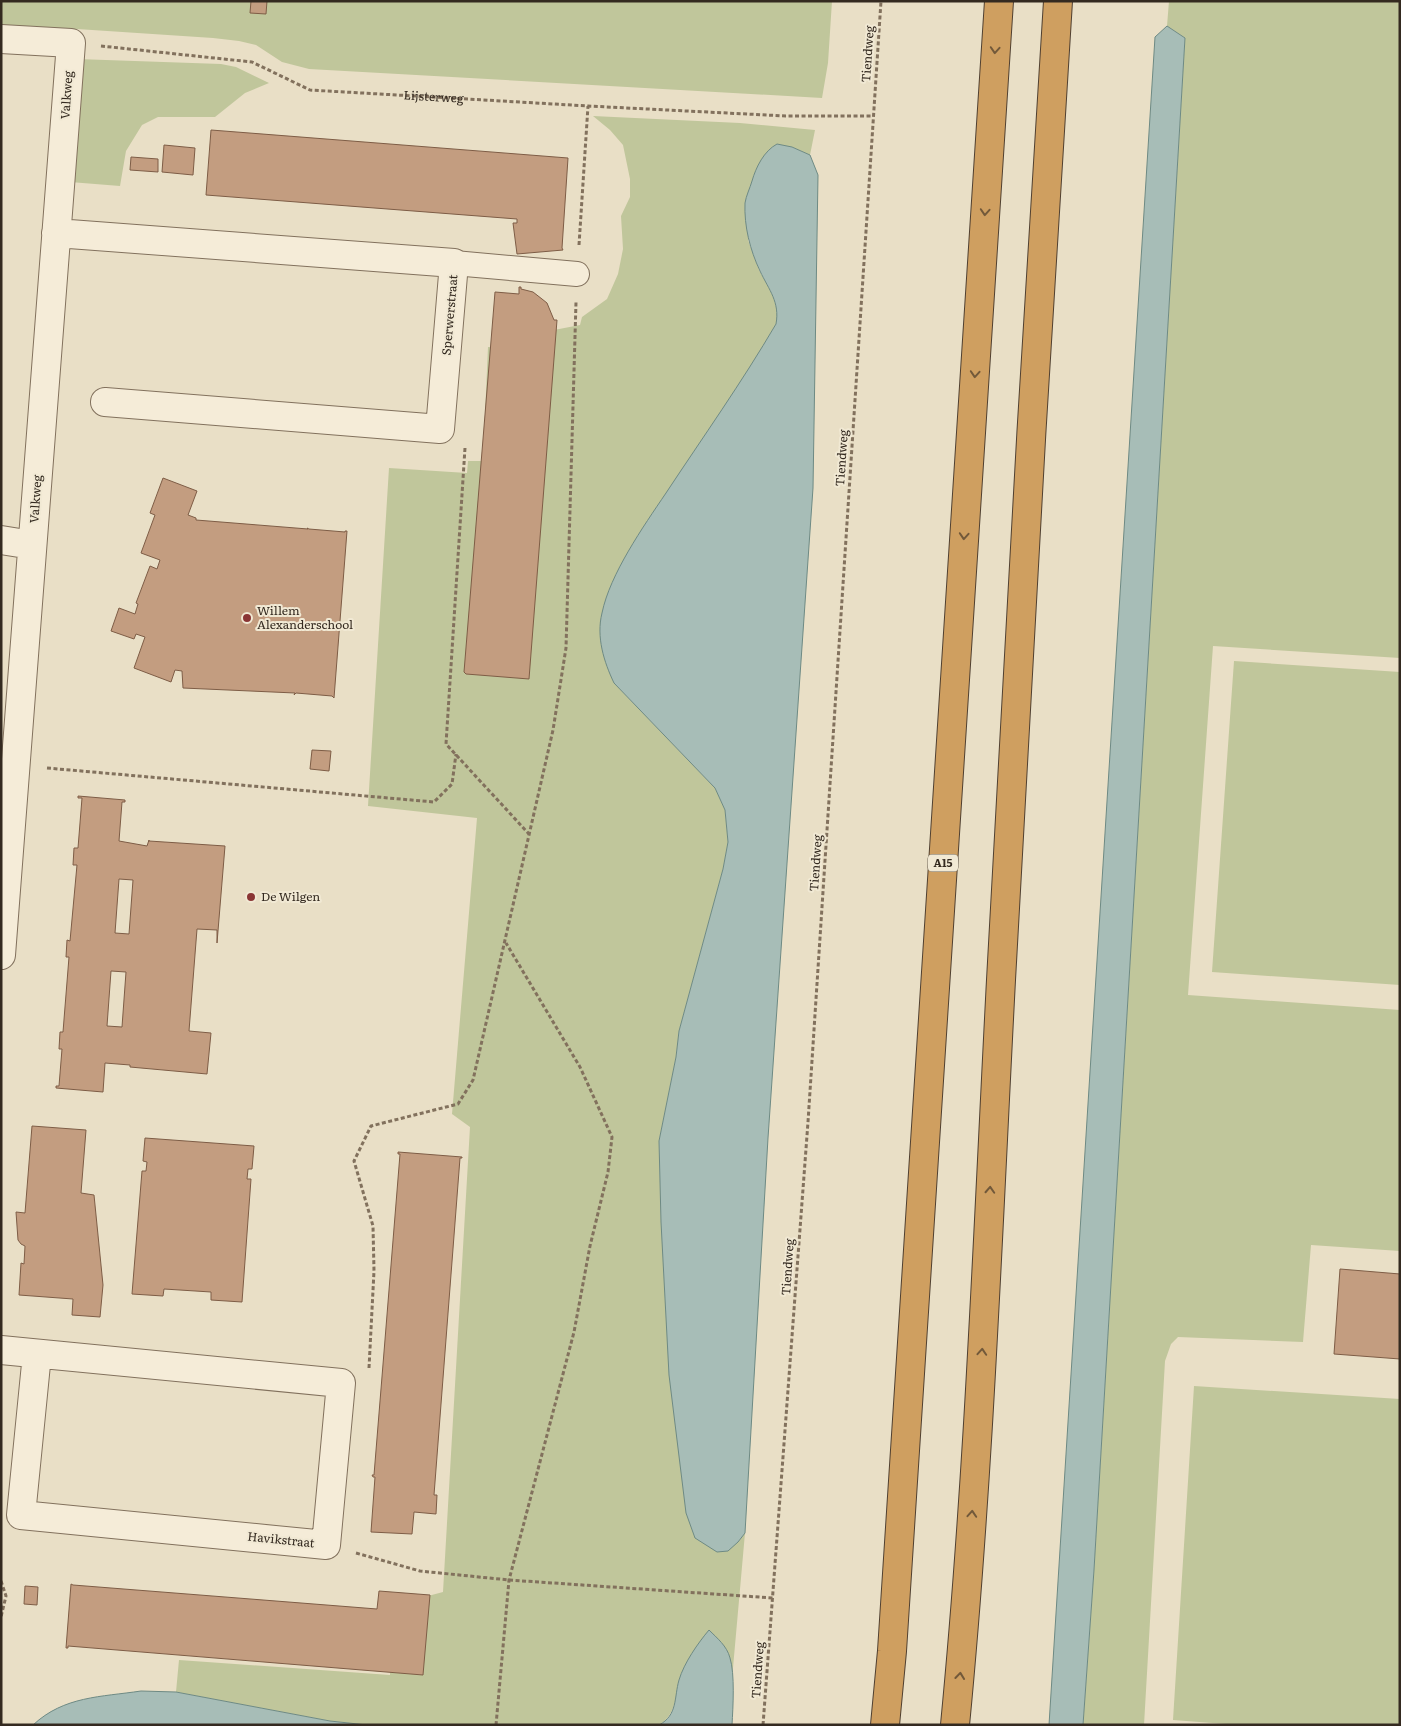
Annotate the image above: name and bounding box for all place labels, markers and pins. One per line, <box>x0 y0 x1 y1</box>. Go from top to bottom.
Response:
place label: Willem Alexanderschool <box>257 601 353 633</box>
marker: Willem Alexanderschool <box>241 612 253 624</box>
place label: De Wilgen <box>261 887 320 905</box>
marker: De Wilgen <box>245 891 257 903</box>

